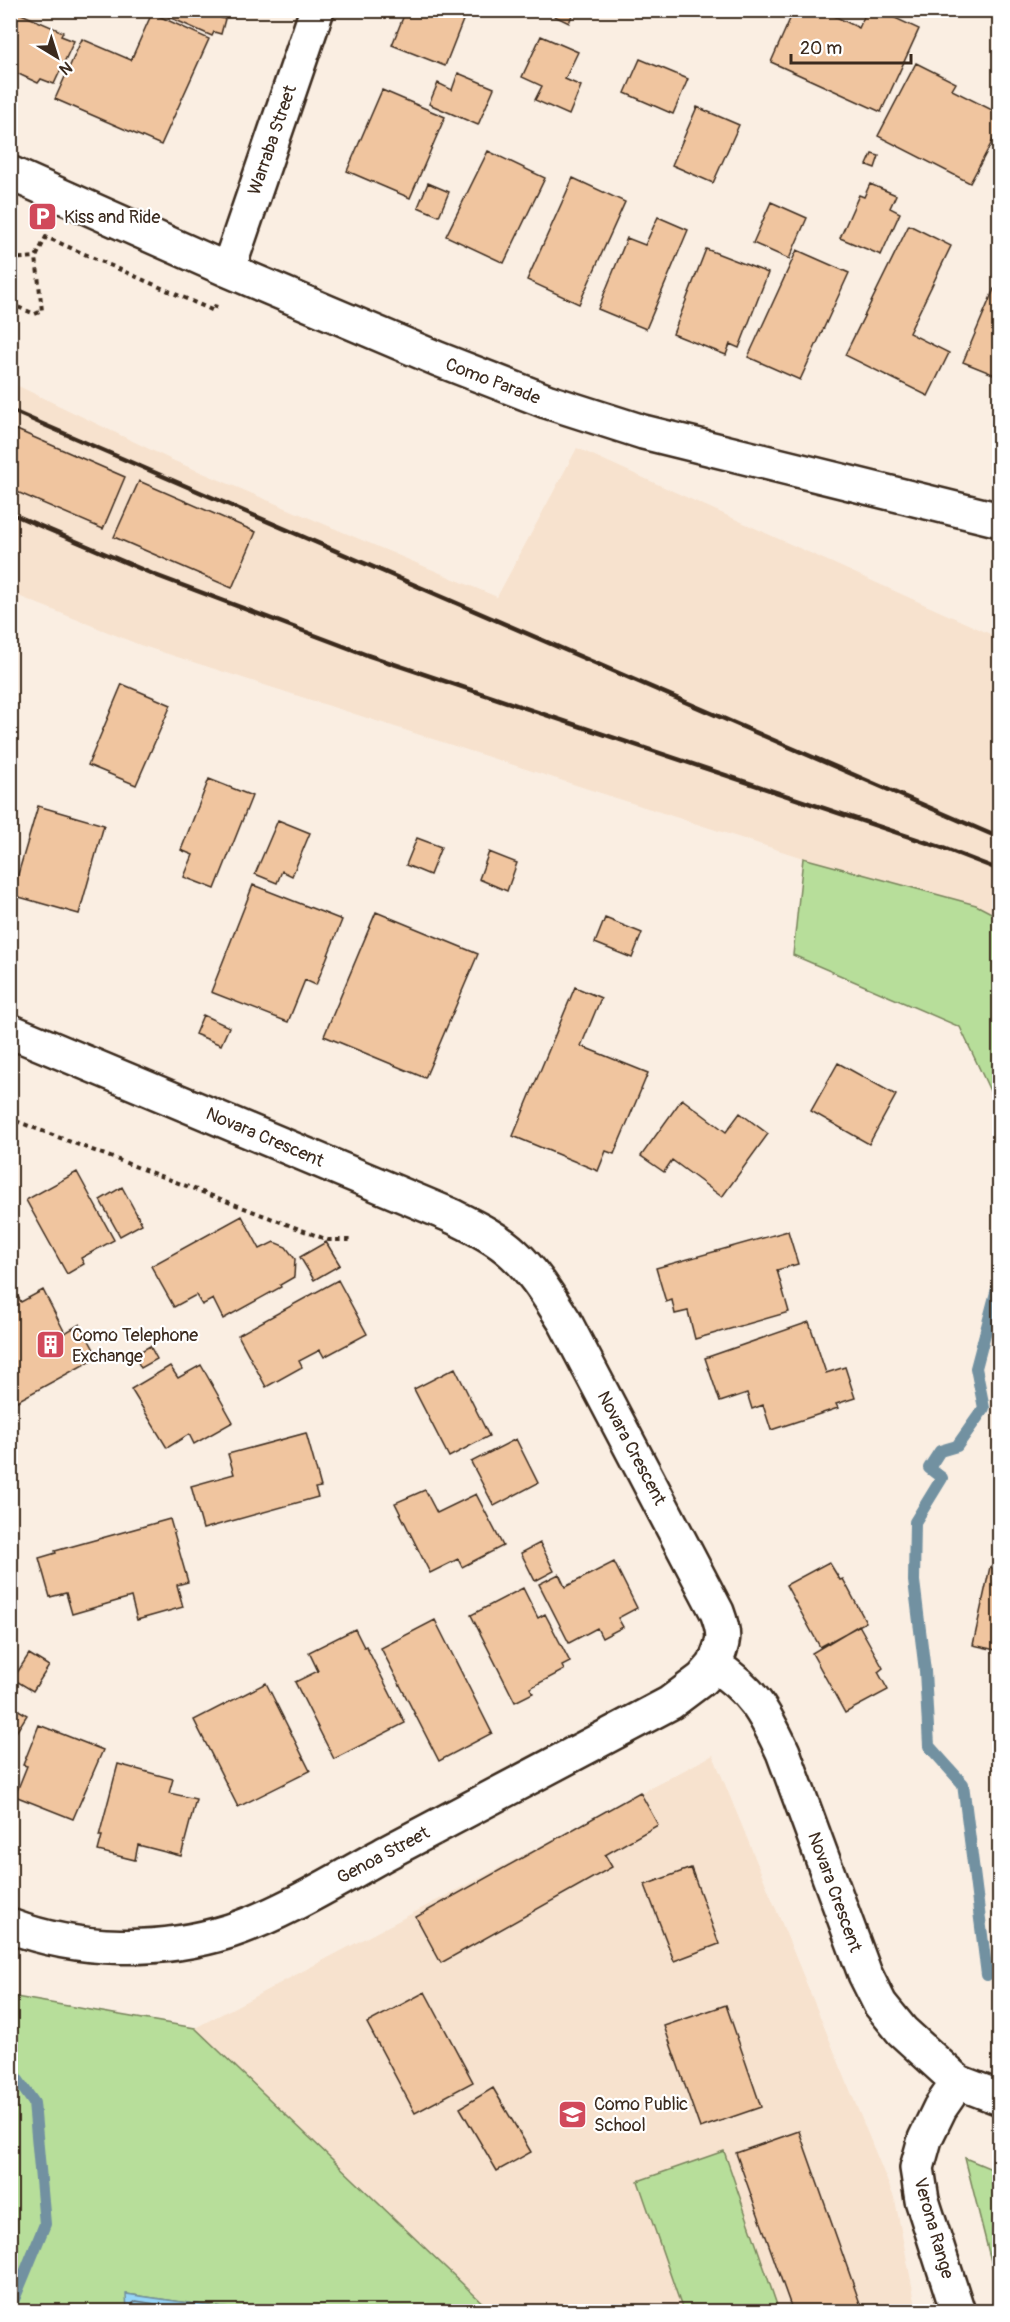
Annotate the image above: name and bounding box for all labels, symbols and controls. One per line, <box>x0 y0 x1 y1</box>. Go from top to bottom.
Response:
north arrow <box>27 27 87 87</box>
scale bar <box>791 27 911 65</box>
text: 20 m <box>800 37 842 60</box>
text: N <box>55 57 76 79</box>
street label: Warraba Street <box>243 81 302 198</box>
parking icon: Kiss and Ride <box>27 201 59 233</box>
place label: Kiss and Ride <box>64 206 160 229</box>
street label: Como Parade <box>442 353 544 410</box>
street label: Novara Crescent <box>202 1102 328 1173</box>
place label: Como Telephone Exchange <box>72 1324 198 1368</box>
building icon: Como Telephone Exchange <box>35 1329 67 1361</box>
street label: Novara Crescent <box>592 1387 672 1510</box>
street label: Genoa Street <box>333 1821 434 1889</box>
street label: Novara Crescent <box>802 1829 867 1956</box>
place label: Como Public School <box>594 2093 688 2137</box>
school or university icon: Como Public School <box>557 2098 589 2130</box>
street label: Verona Range <box>908 2175 959 2281</box>

